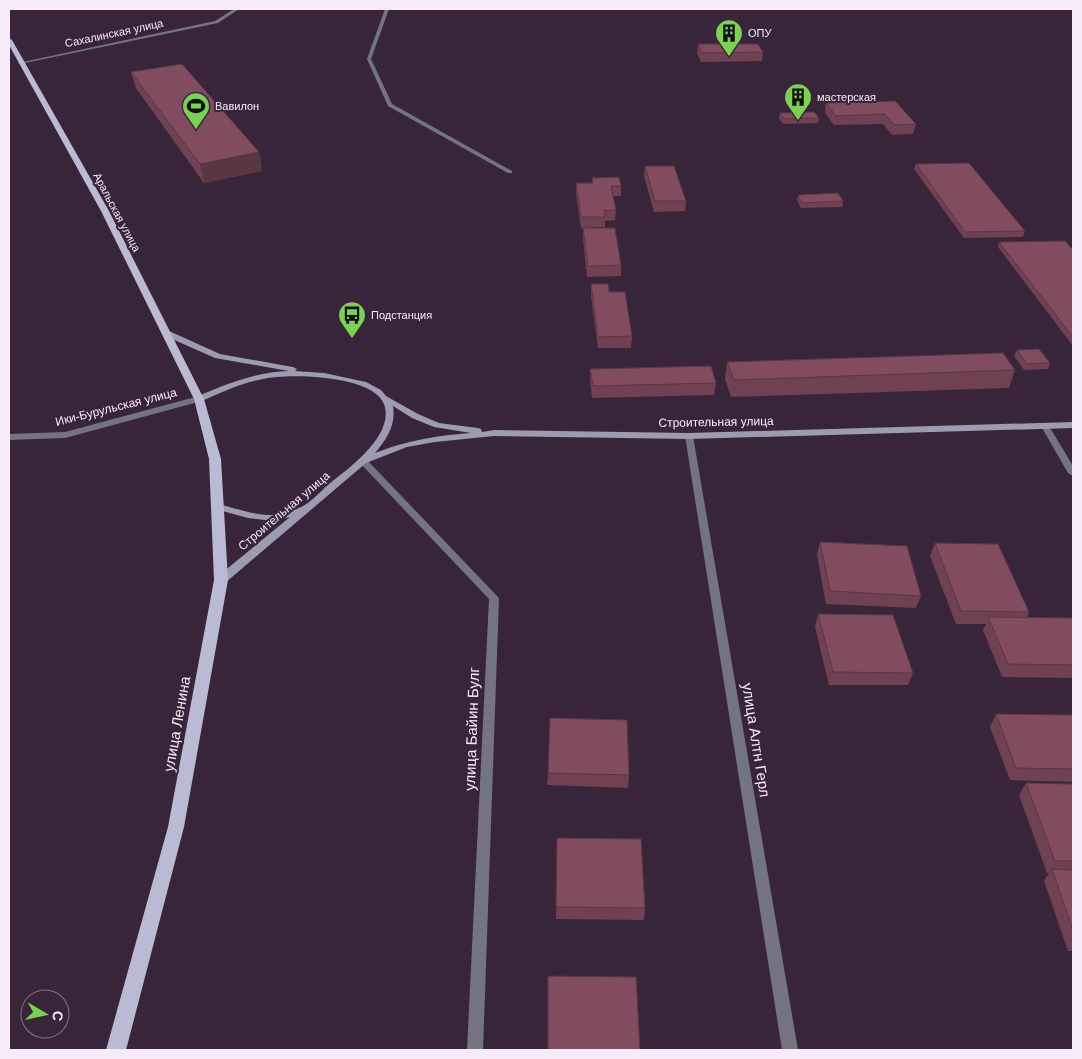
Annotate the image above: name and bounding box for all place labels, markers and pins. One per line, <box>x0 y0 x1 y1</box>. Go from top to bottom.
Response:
building icon: ОПУ <box>714 18 744 57</box>
place label: ОПУ <box>748 27 772 39</box>
building icon: мастерская <box>783 82 813 121</box>
sports icon: Вавилон <box>181 91 211 130</box>
place label: мастерская <box>817 91 876 103</box>
place label: Вавилон <box>215 100 259 112</box>
bus stop icon: Подстанция <box>337 300 367 339</box>
place label: Подстанция <box>371 309 432 321</box>

